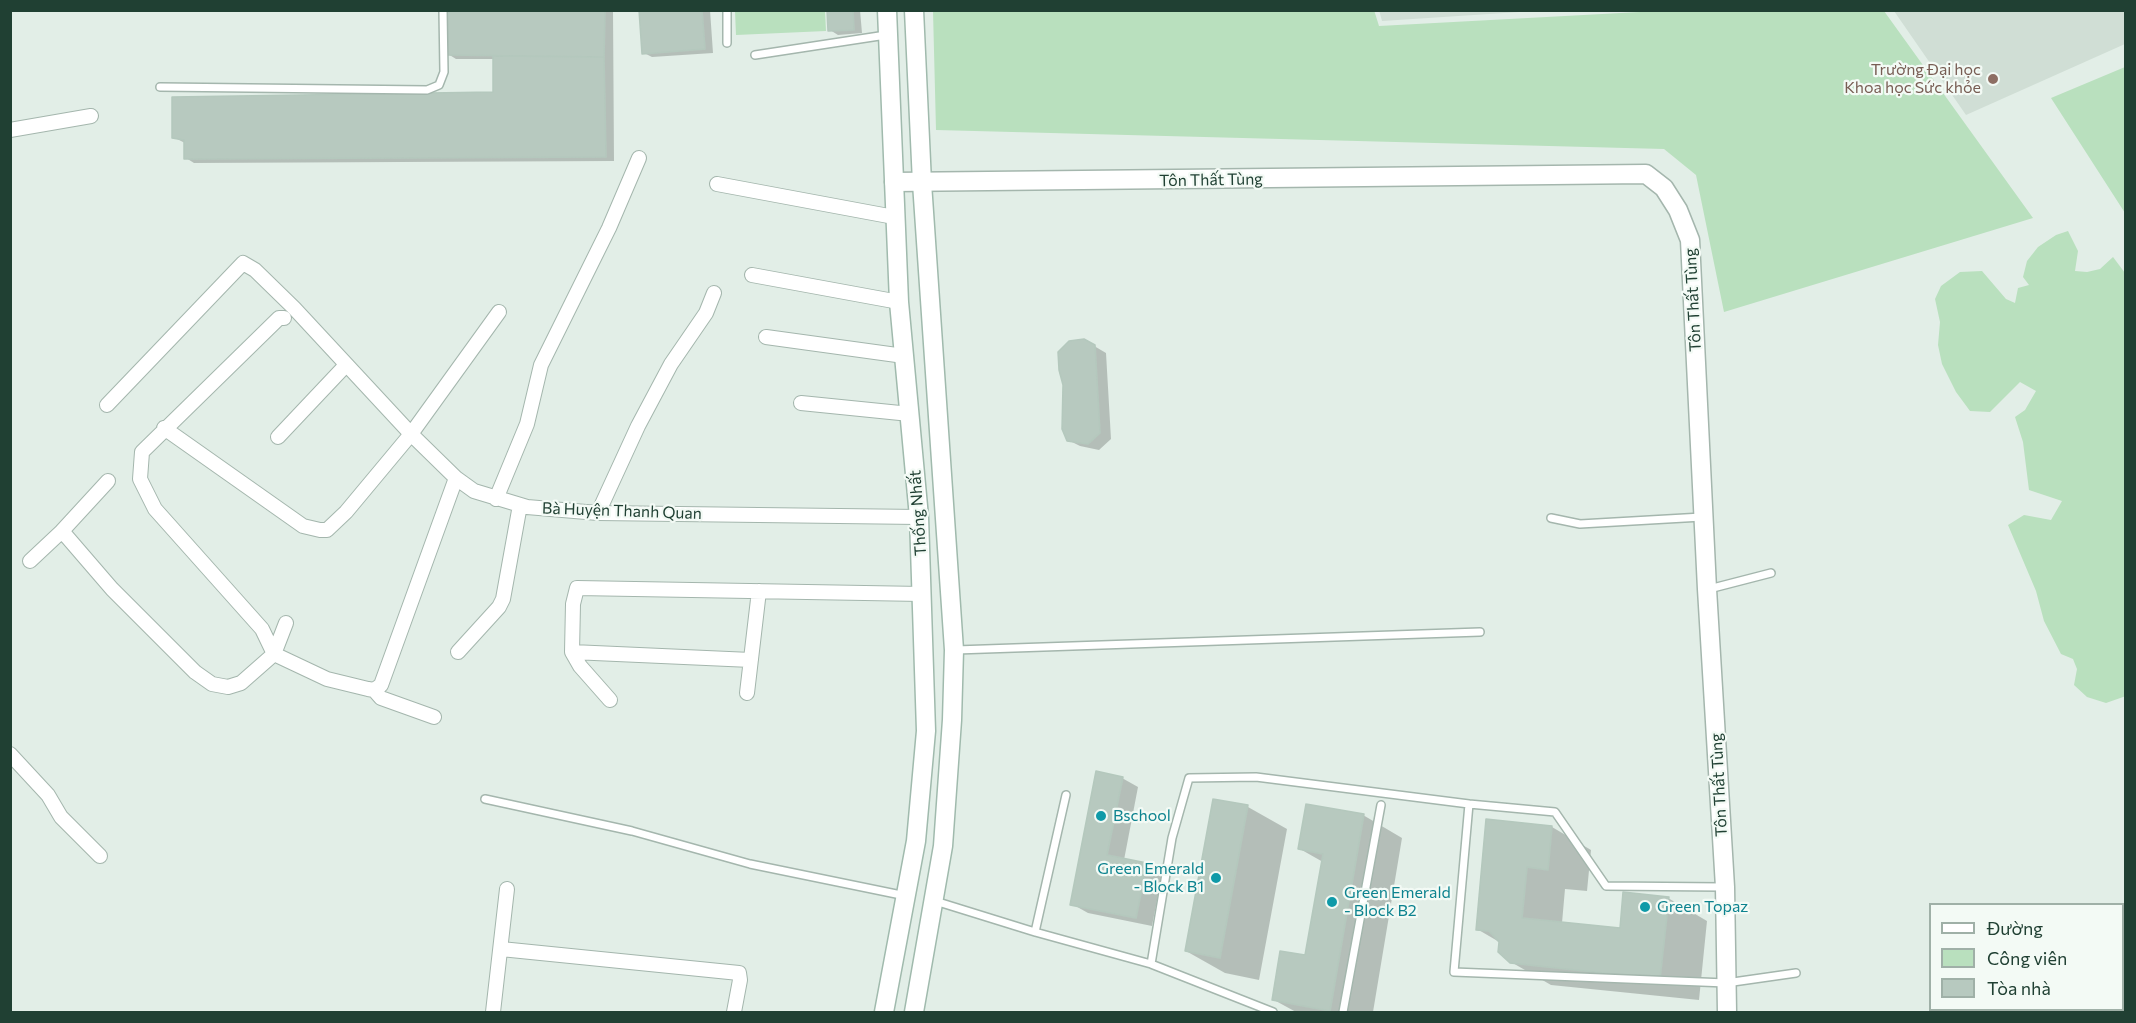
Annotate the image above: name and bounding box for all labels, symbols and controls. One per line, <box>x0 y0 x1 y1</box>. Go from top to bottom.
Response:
place label: Trường Đại học Khoa học Sức khỏe <box>1844 60 1981 98</box>
marker: Trường Đại học Khoa học Sức khỏe <box>1986 72 2000 86</box>
street label: Tôn Thất Tùng <box>1159 169 1263 191</box>
street label: Tôn Thất Tùng <box>1681 248 1705 352</box>
street label: Thống Nhất <box>905 469 931 557</box>
street label: Bà Huyện Thanh Quan <box>542 499 702 523</box>
street label: Tôn Thất Tùng <box>1707 733 1731 837</box>
place label: Bschool <box>1113 806 1171 826</box>
marker: Bschool <box>1094 809 1108 823</box>
place label: Green Emerald - Block B1 <box>1097 859 1204 897</box>
marker: Green Emerald - Block B1 <box>1209 871 1223 885</box>
place label: Green Emerald - Block B2 <box>1344 883 1451 921</box>
marker: Green Emerald - Block B2 <box>1325 895 1339 909</box>
place label: Green Topaz <box>1657 897 1748 917</box>
marker: Green Topaz <box>1638 900 1652 914</box>
legend <box>1929 903 2124 1011</box>
text: Đường <box>1987 917 2043 939</box>
text: Công viên <box>1987 947 2067 969</box>
text: Tòa nhà <box>1987 977 2051 999</box>

